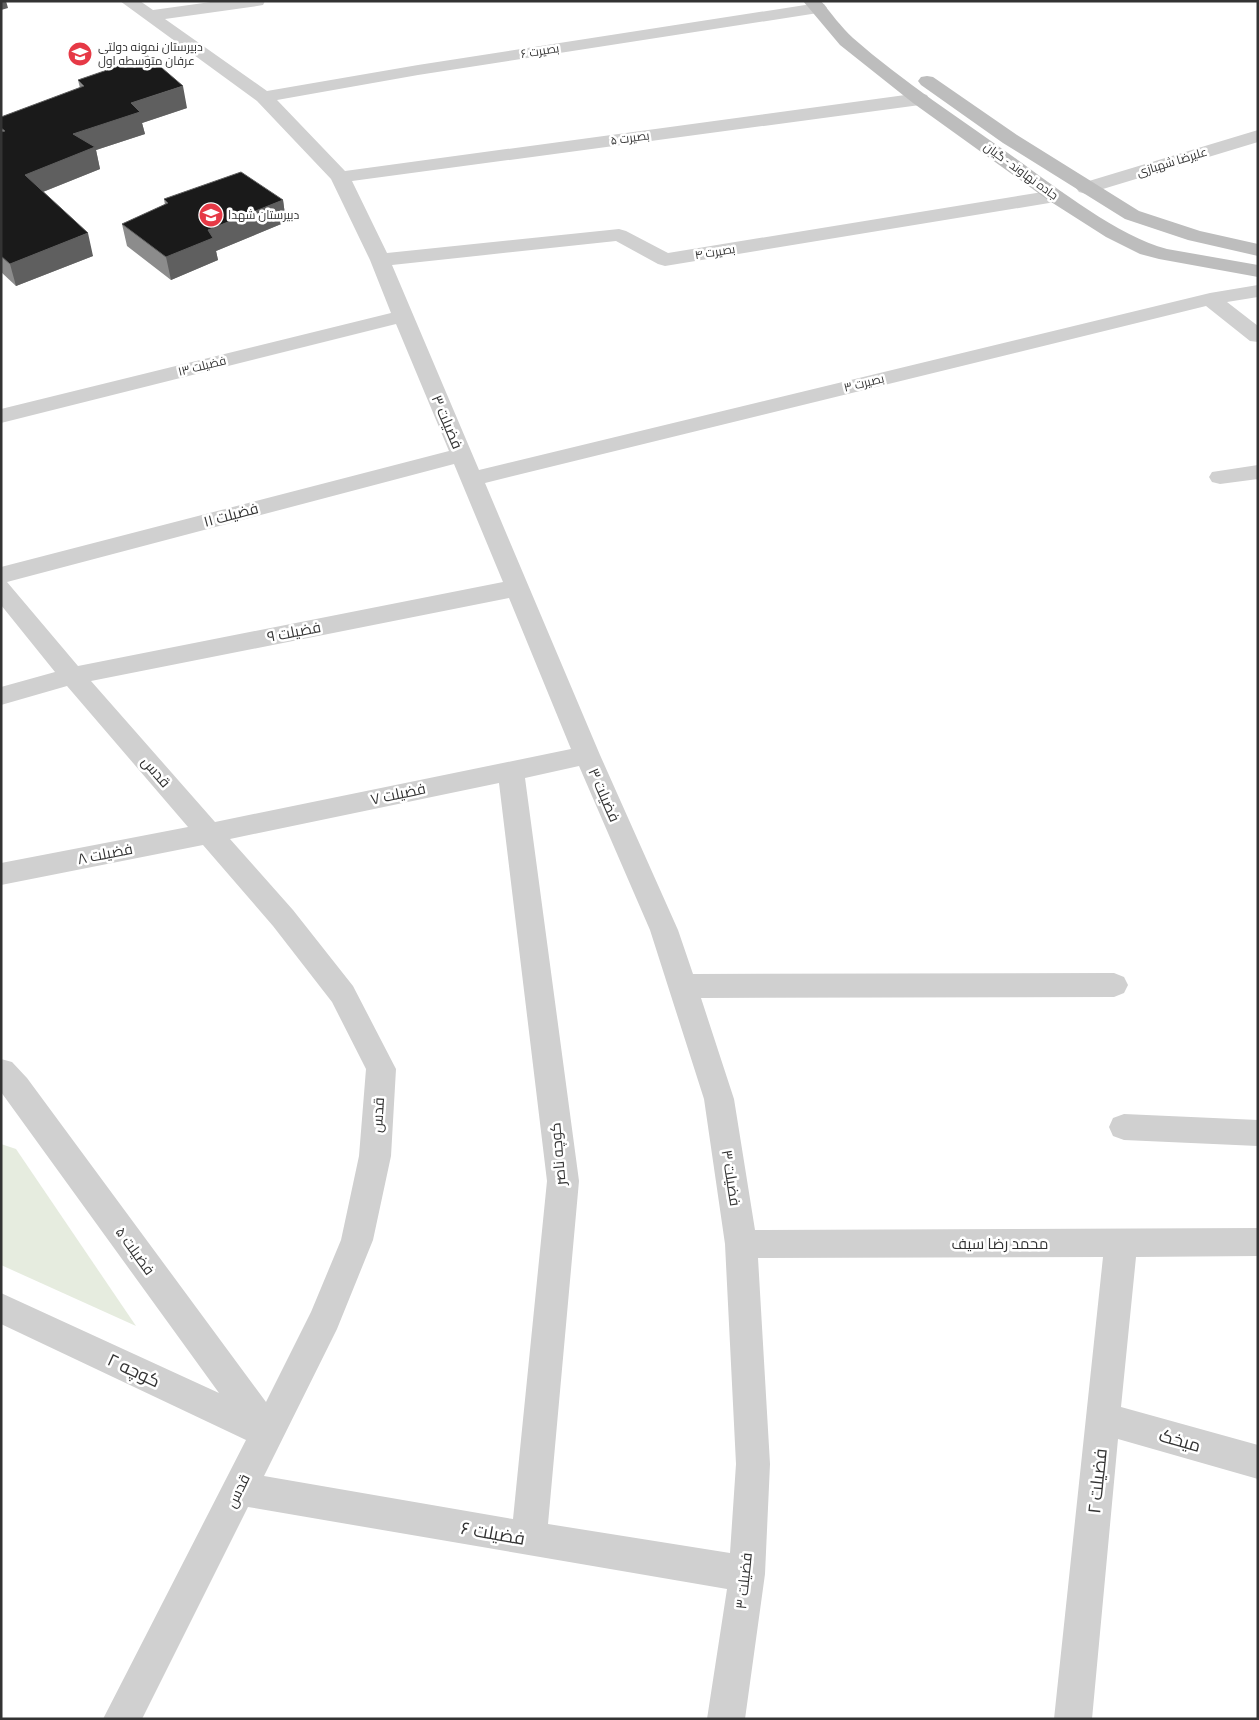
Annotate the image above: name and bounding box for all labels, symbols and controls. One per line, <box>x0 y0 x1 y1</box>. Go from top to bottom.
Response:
place label: دبیرستان نمونه دولتی عرفان متوسطه اول <box>98 40 203 68</box>
school or university icon: دبیرستان نمونه دولتی عرفان متوسطه اول <box>67 41 93 67</box>
street label: بصیرت ۶ <box>520 41 560 61</box>
street label: بصیرت ۵ <box>610 128 650 148</box>
street label: جاده نهاوند - گیان <box>981 139 1061 203</box>
street label: علیرضا شهبازی <box>1135 145 1209 179</box>
school or university icon: دبیرستان شهدا <box>198 202 224 228</box>
place label: دبیرستان شهدا <box>228 208 300 222</box>
street label: بصیرت ۴ <box>694 242 736 262</box>
street label: فضیلت ۱۳ <box>176 353 228 379</box>
street label: بصیرت ۳ <box>842 371 886 395</box>
street label: فضیلت ۳ <box>428 392 466 452</box>
street label: فضیلت ۱۱ <box>202 499 260 531</box>
street label: فضیلت ۹ <box>266 618 322 646</box>
street label: قدس <box>137 753 174 792</box>
street label: فضیلت ۳ <box>584 765 624 825</box>
street label: فضیلت ۷ <box>369 779 427 809</box>
street label: فضیلت ۸ <box>76 840 134 868</box>
street label: قدس <box>368 1097 389 1133</box>
street label: کوچه ناصر <box>546 1122 571 1187</box>
street label: فضیلت ۳ <box>718 1149 744 1207</box>
street label: فضیلت ۵ <box>112 1224 158 1278</box>
street label: محمد رضا سیف <box>951 1235 1049 1253</box>
street label: کوچه ۲ <box>103 1349 164 1393</box>
street label: میخک <box>1157 1424 1203 1456</box>
street label: فضیلت ۲ <box>1083 1447 1111 1515</box>
street label: قدس <box>222 1471 255 1511</box>
street label: فضیلت ۶ <box>459 1517 527 1549</box>
street label: فضیلت ۳ <box>732 1552 756 1610</box>

